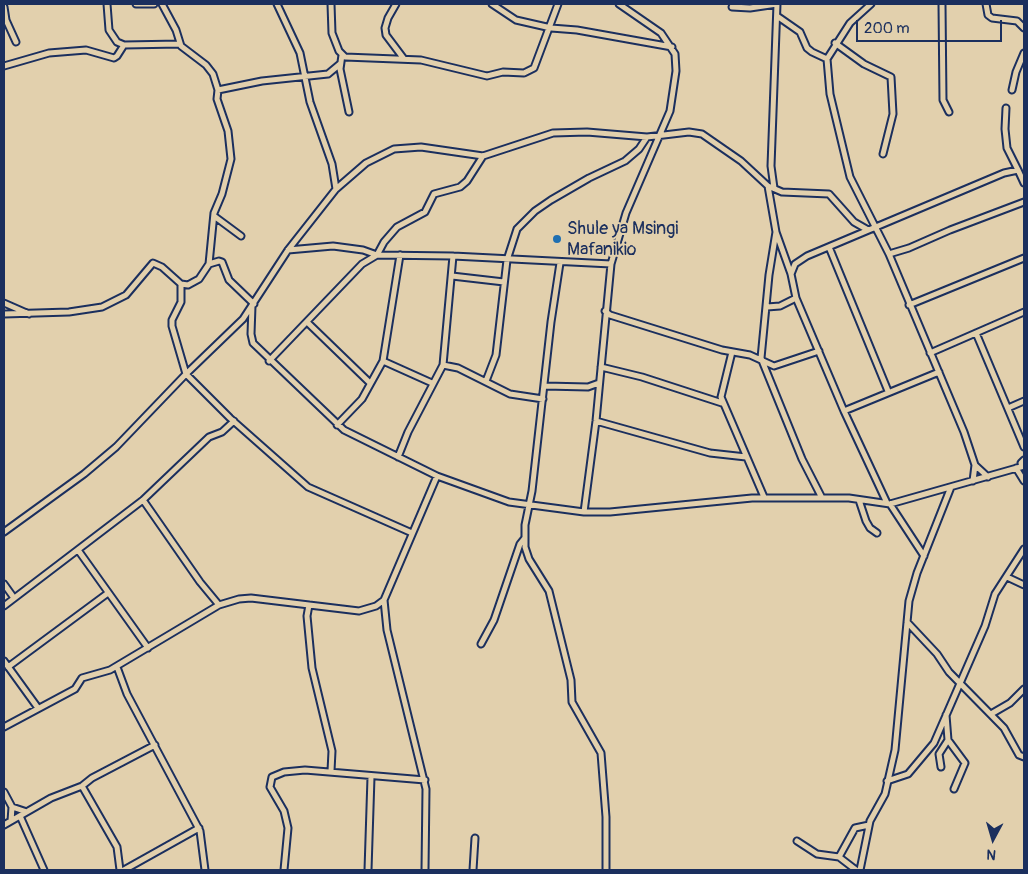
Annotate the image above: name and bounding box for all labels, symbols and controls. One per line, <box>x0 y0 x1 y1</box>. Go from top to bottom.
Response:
scale bar <box>858 10 1004 42</box>
text: 200 m <box>864 19 909 38</box>
place label: Shule ya Msingi Mafanikio <box>567 218 678 260</box>
marker: Shule ya Msingi Mafanikio <box>551 233 563 245</box>
north arrow <box>968 814 1018 864</box>
text: N <box>986 845 997 863</box>

